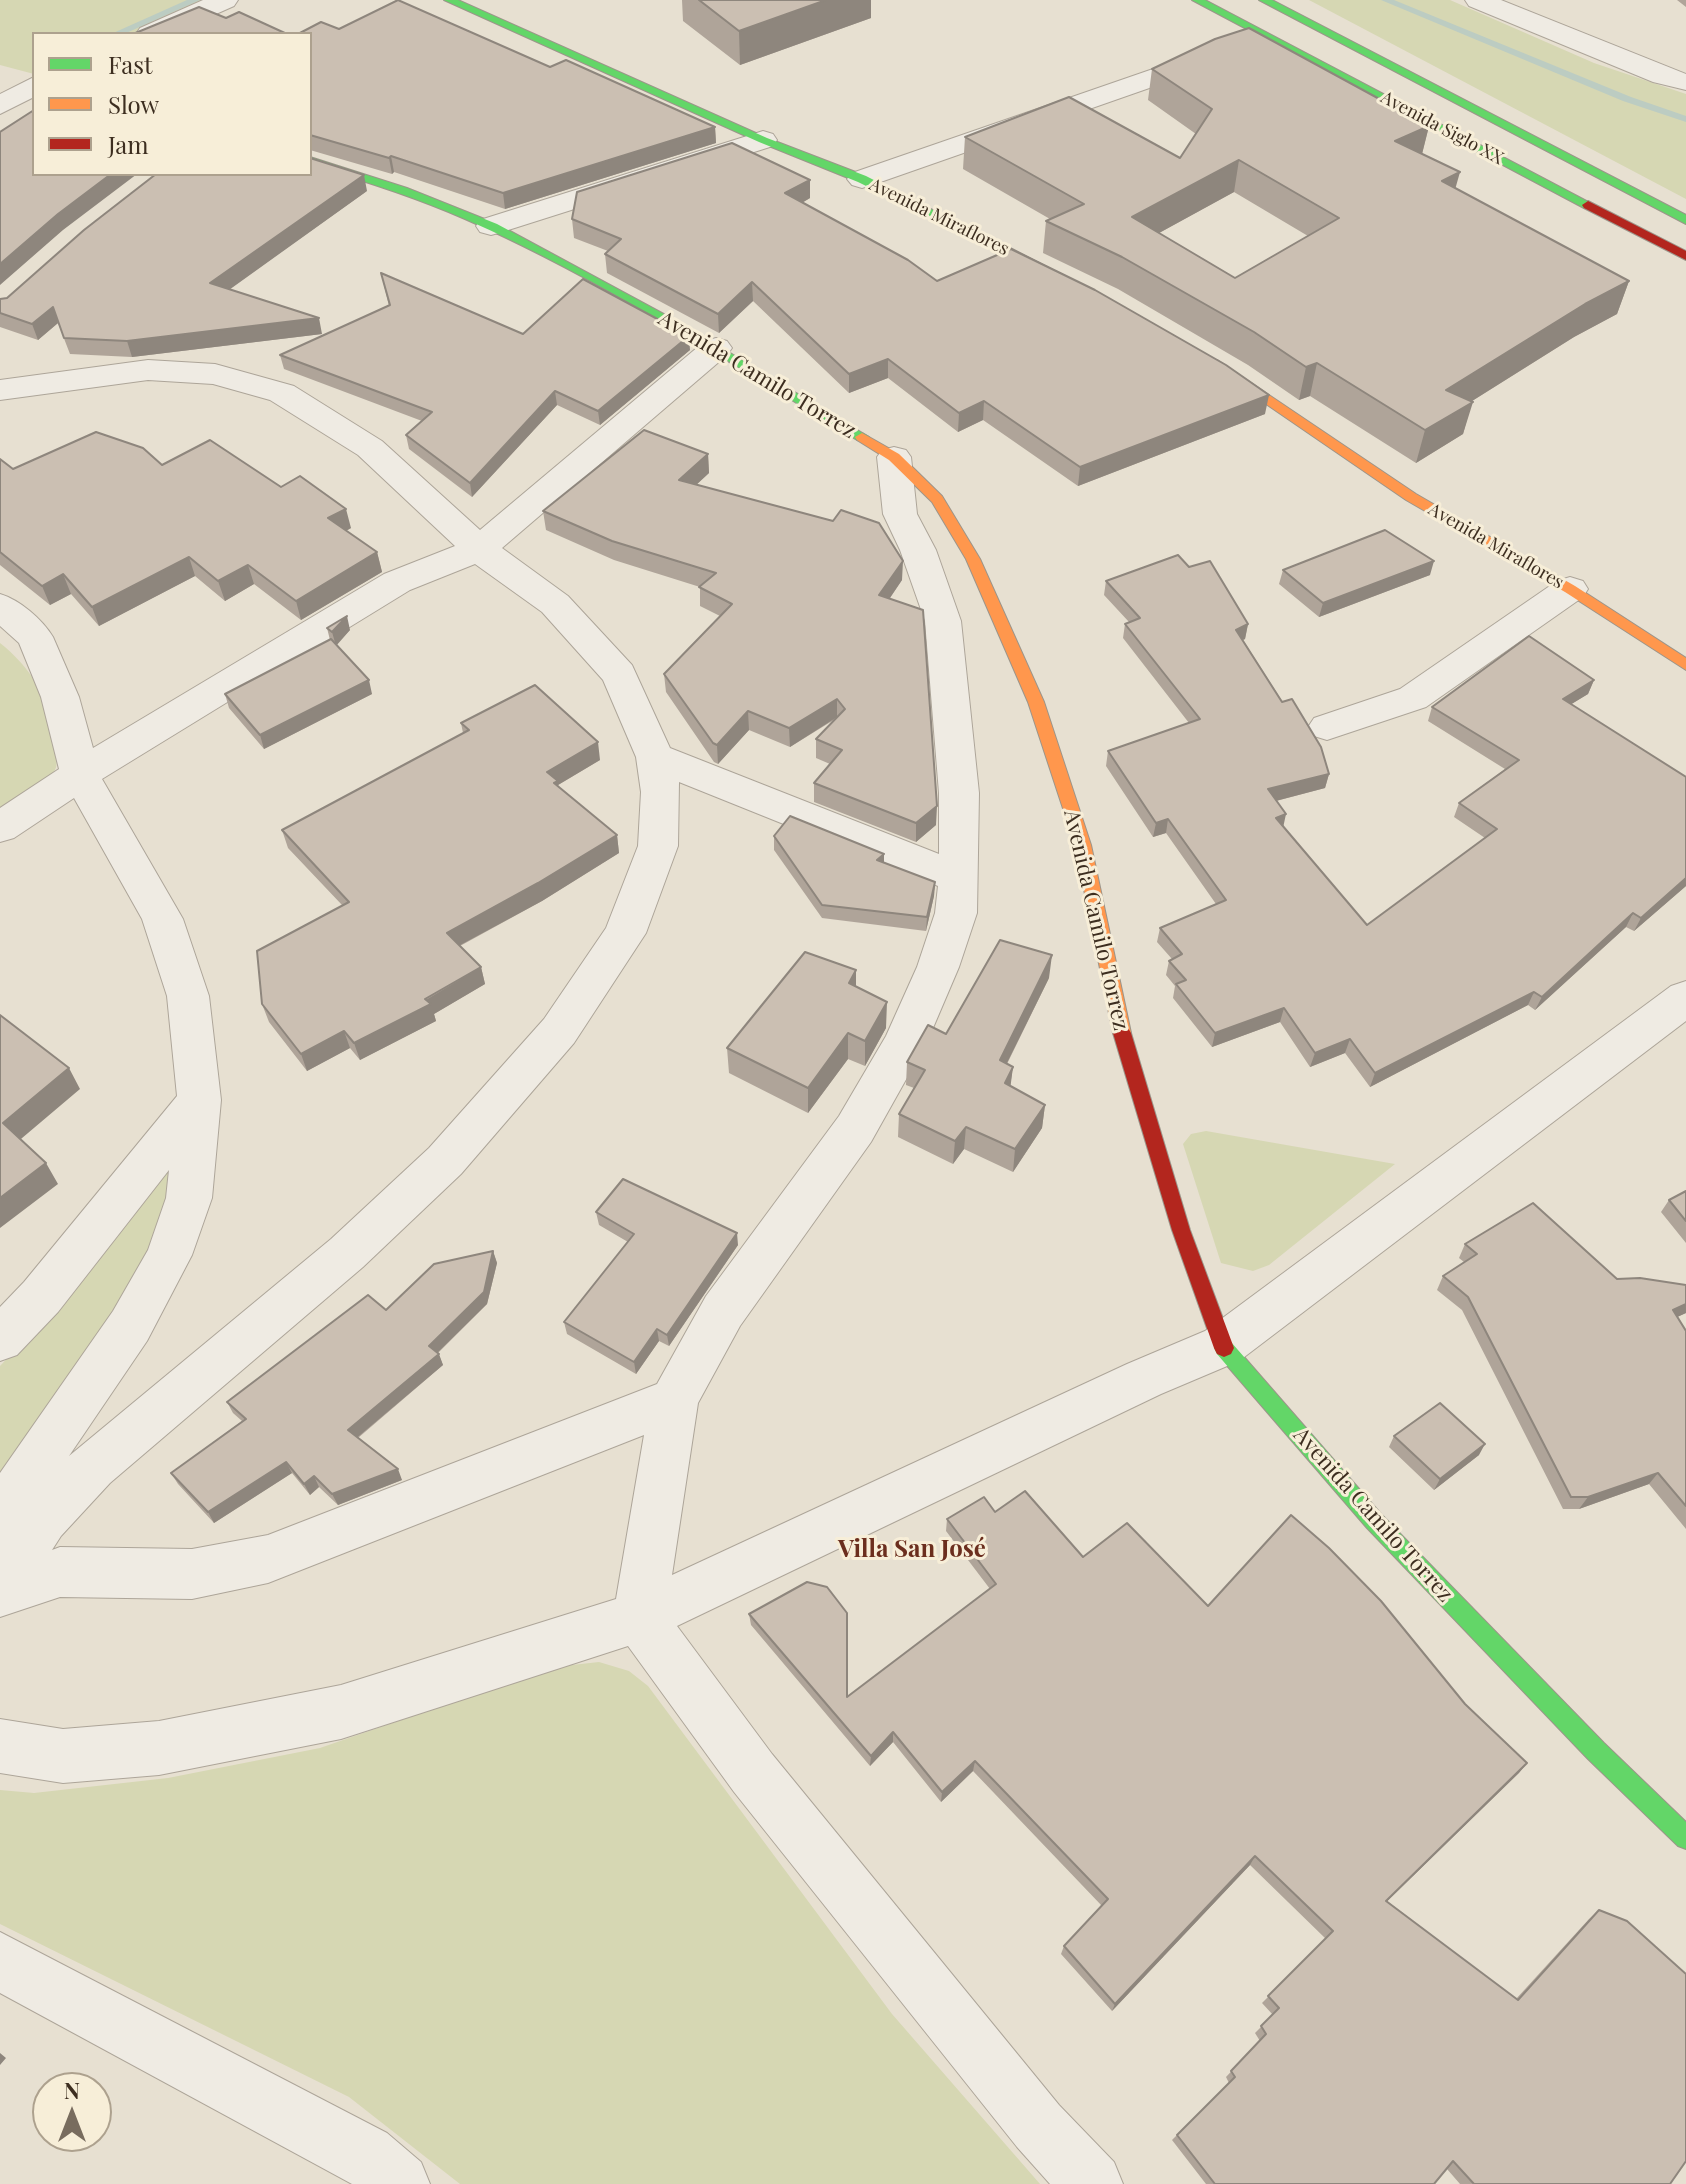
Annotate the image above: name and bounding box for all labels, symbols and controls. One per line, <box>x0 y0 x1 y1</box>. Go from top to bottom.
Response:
legend <box>32 32 312 176</box>
text: Fast <box>108 48 153 80</box>
street label: Avenida Siglo XX <box>1377 87 1507 169</box>
text: Slow <box>108 88 159 120</box>
text: Jam <box>108 128 149 160</box>
street label: Avenida Miraflores <box>866 174 1012 260</box>
street label: Avenida Camilo Torrez <box>654 306 860 444</box>
street label: Avenida Miraflores <box>1425 498 1567 594</box>
street label: Avenida Camilo Torrez <box>1058 807 1134 1033</box>
street label: Avenida Camilo Torrez <box>1288 1422 1458 1608</box>
district label: Villa San José <box>838 1536 986 1564</box>
north arrow <box>32 2072 112 2152</box>
text: N <box>64 2075 80 2105</box>

